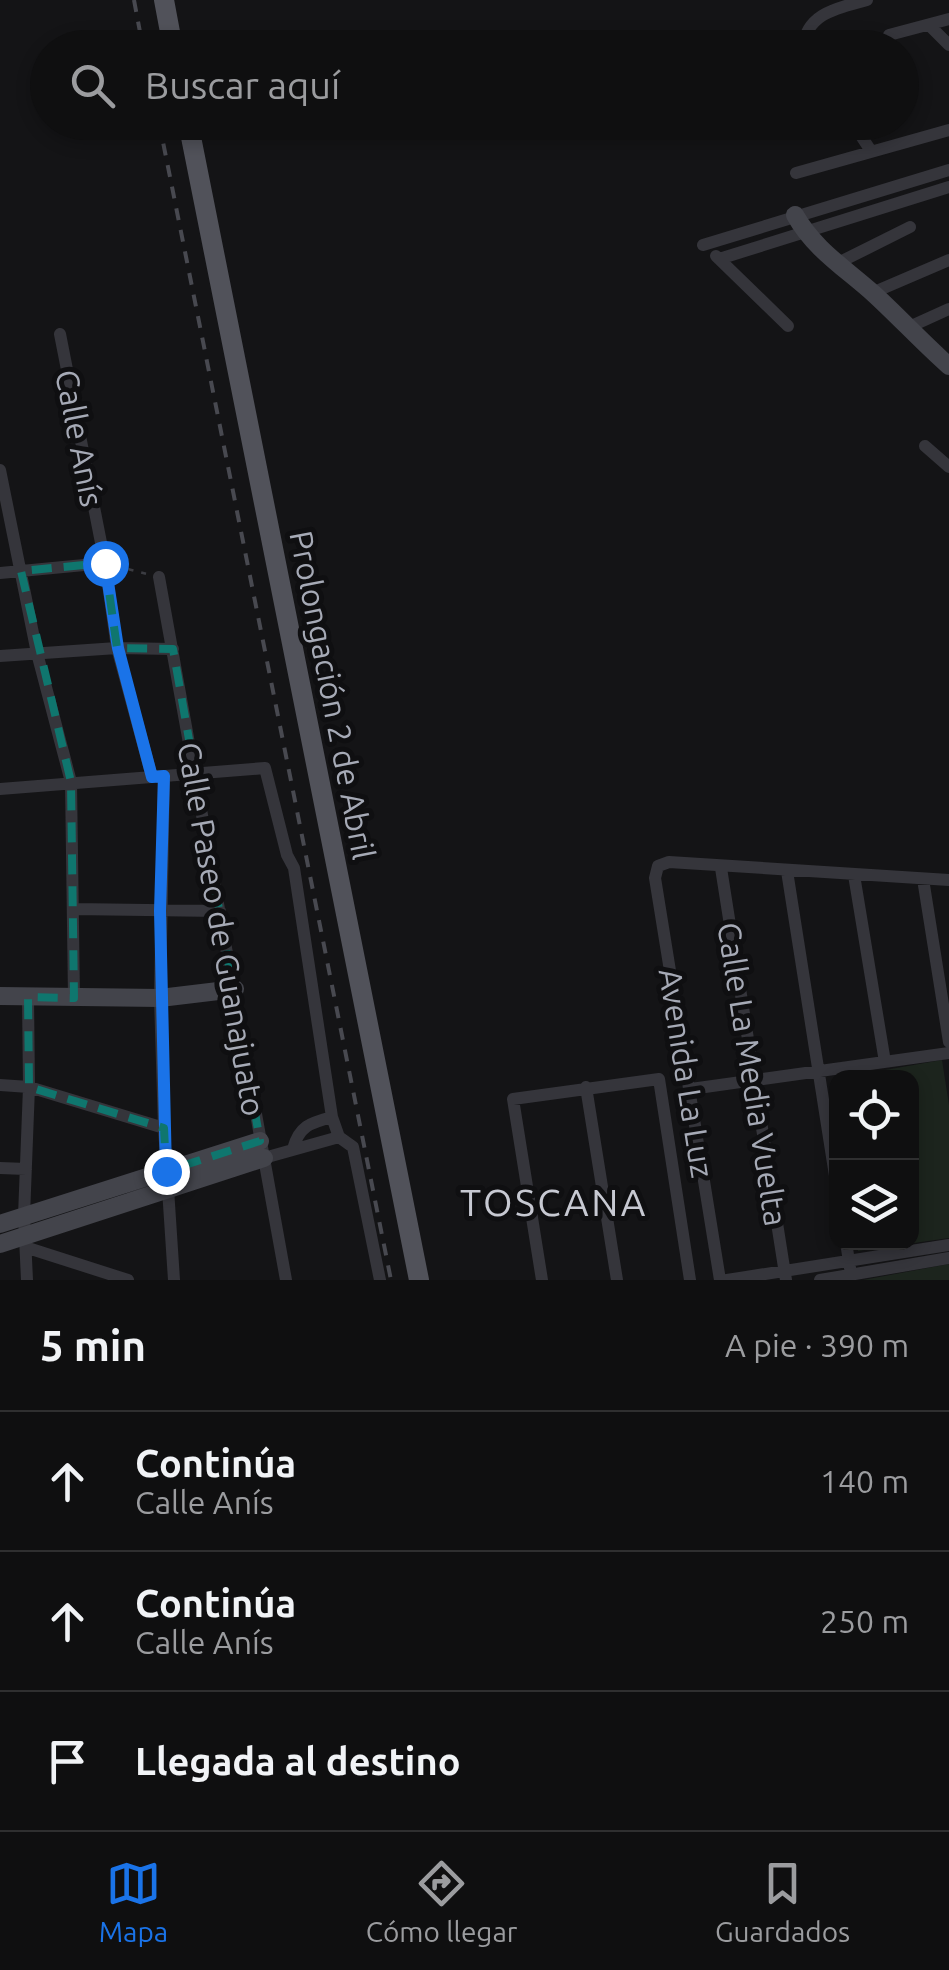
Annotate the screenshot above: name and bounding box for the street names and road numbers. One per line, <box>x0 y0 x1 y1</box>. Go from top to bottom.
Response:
street label: Calle Anís <box>49 367 111 509</box>
street label: Prolongación 2 de Abril <box>283 528 383 862</box>
street label: Calle Paseo de Guanajuato <box>171 739 273 1119</box>
street label: Calle La Media Vuelta <box>711 920 795 1228</box>
street label: Avenida La Luz <box>653 966 721 1180</box>

